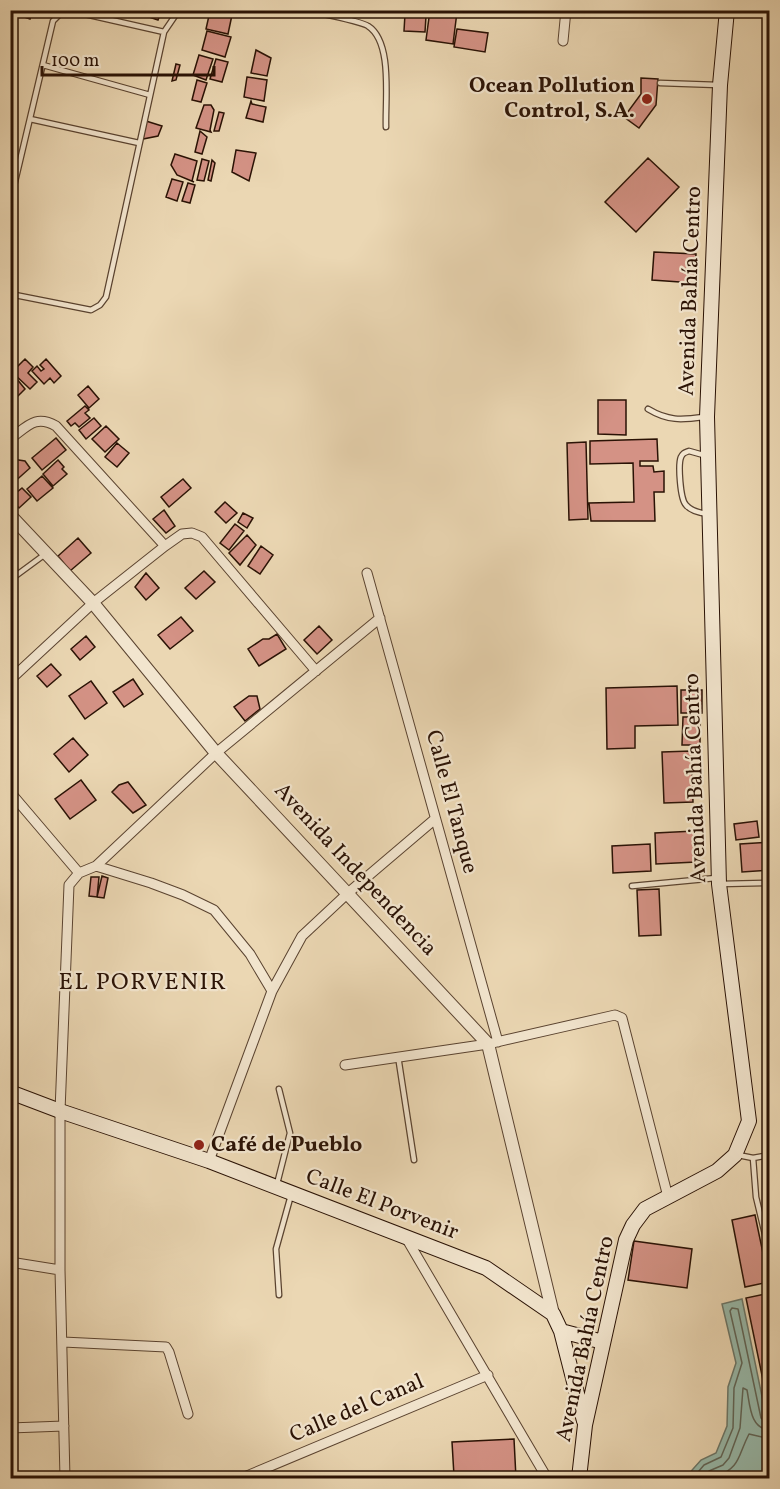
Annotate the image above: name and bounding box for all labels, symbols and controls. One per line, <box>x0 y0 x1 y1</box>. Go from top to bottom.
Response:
scale bar <box>42 39 214 77</box>
text: 100 m <box>51 49 100 74</box>
place label: Ocean Pollution Control, S.A. <box>469 71 635 127</box>
marker: Ocean Pollution Control, S.A. <box>640 92 654 106</box>
street label: Avenida Bahía Centro <box>672 186 710 396</box>
street label: Avenida Bahía Centro <box>677 673 715 883</box>
street label: Calle El Tanque <box>417 727 485 877</box>
street label: Avenida Independencia <box>266 776 444 964</box>
district label: EL PORVENIR <box>59 966 228 1000</box>
place label: Café de Pueblo <box>211 1130 362 1161</box>
marker: Café de Pueblo <box>192 1138 206 1152</box>
street label: Calle El Porvenir <box>301 1162 463 1248</box>
street label: Avenida Bahía Centro <box>549 1233 623 1445</box>
street label: Calle del Canal <box>285 1367 429 1451</box>

